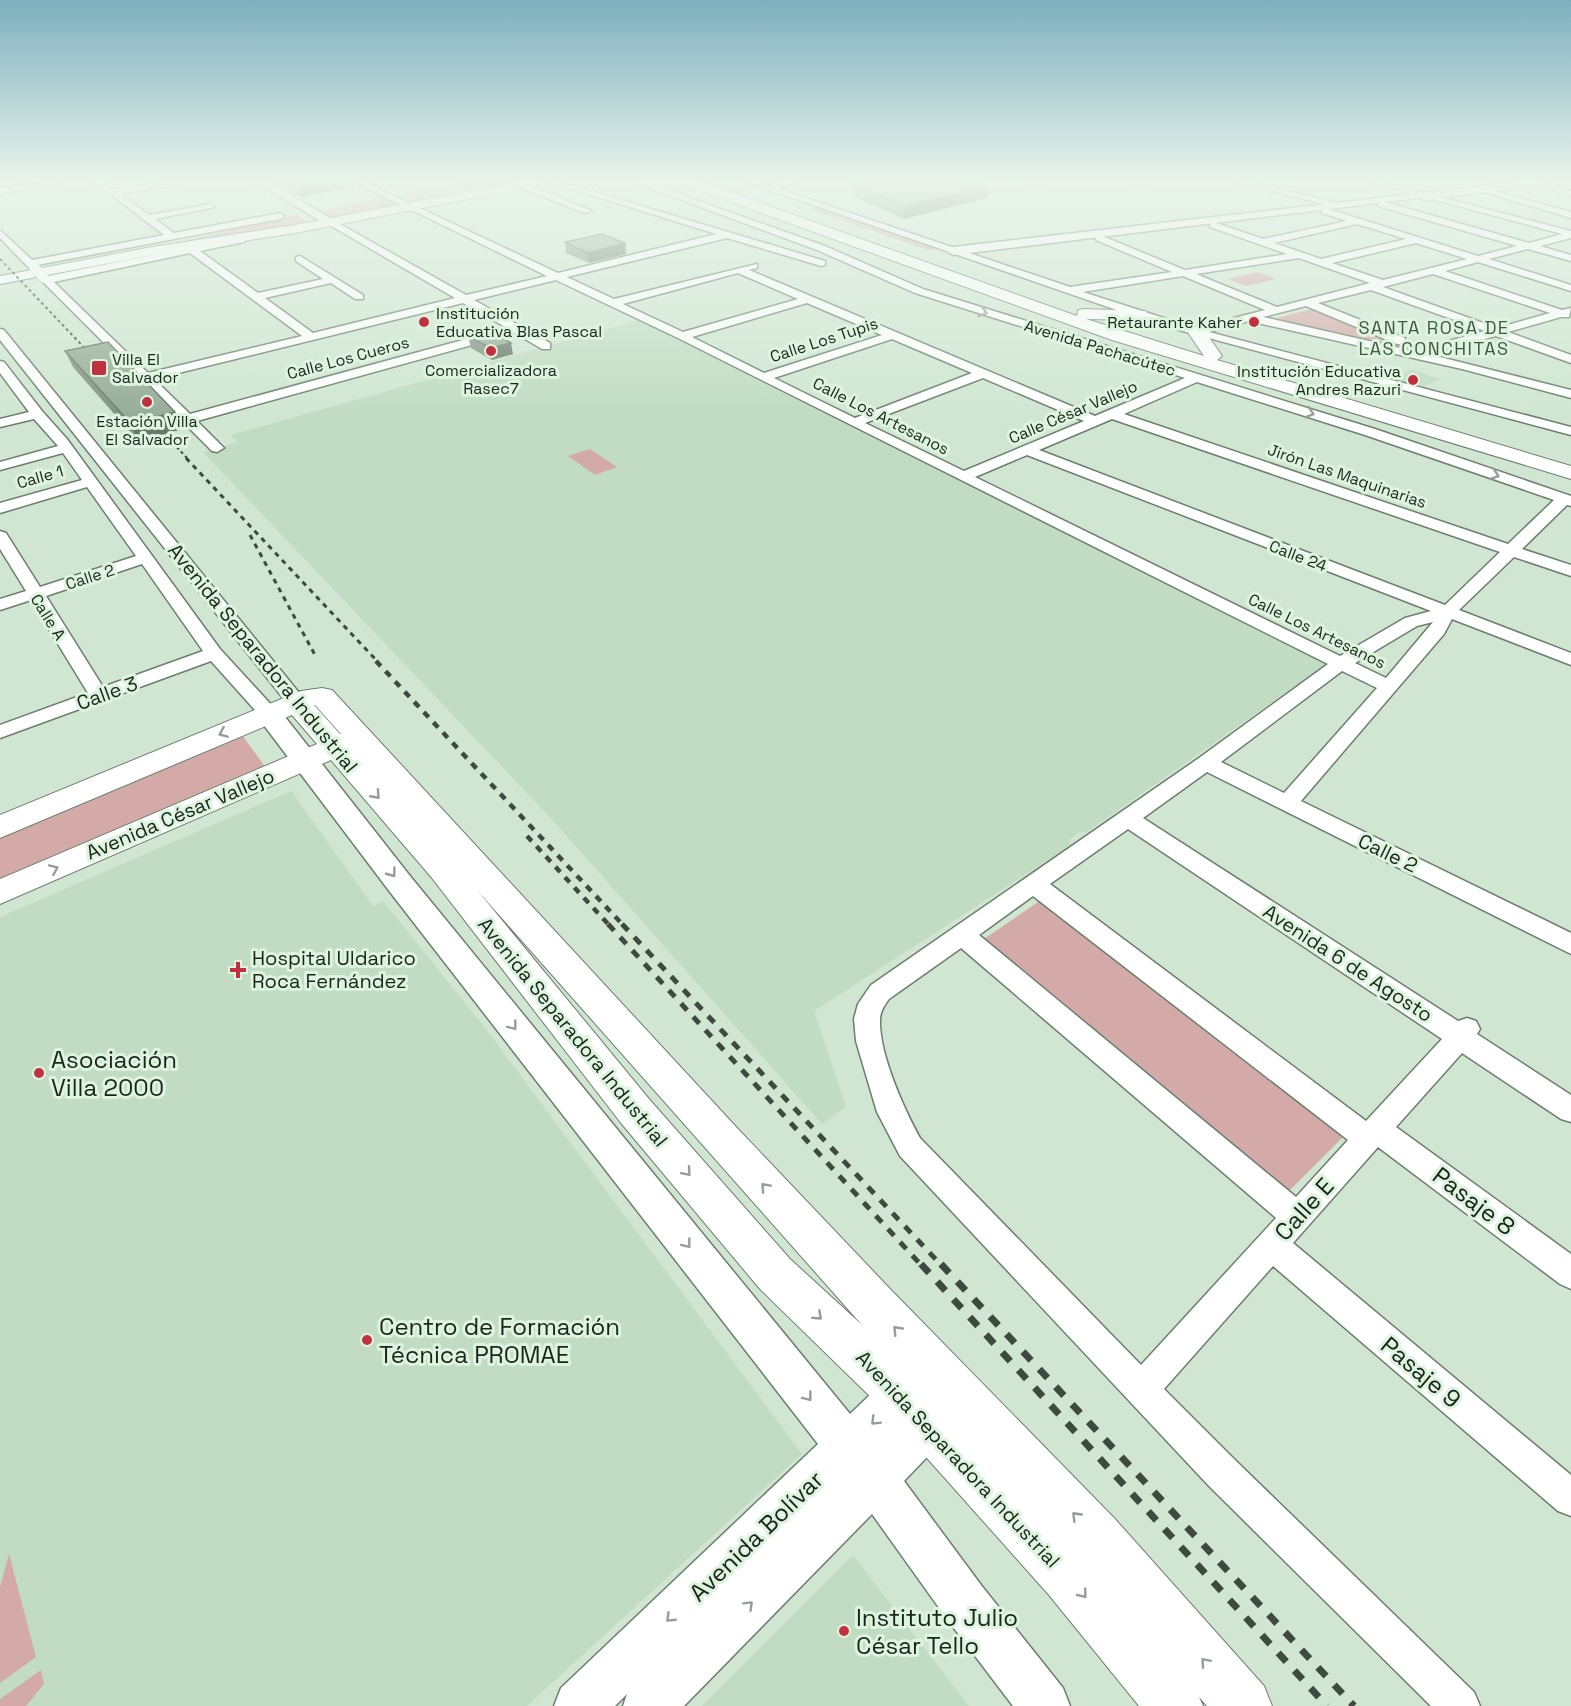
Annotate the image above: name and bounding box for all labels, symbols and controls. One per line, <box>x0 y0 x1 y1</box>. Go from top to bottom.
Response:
place label: Institución Educativa Blas Pascal <box>436 303 602 342</box>
one-way arrow <box>977 305 988 317</box>
place label: Retaurante Kaher <box>1107 312 1242 333</box>
street label: Calle Los Tupis <box>767 313 881 367</box>
marker: Institución Educativa Blas Pascal <box>417 315 431 329</box>
street label: Avenida Pachacútec <box>1022 315 1178 381</box>
marker: Retaurante Kaher <box>1247 315 1261 329</box>
district label: SANTA ROSA DE LAS CONCHITAS <box>1358 316 1510 360</box>
street label: Calle Los Cueros <box>285 332 411 384</box>
marker: Comercializadora Rasec7 <box>484 344 498 358</box>
place label: Villa El Salvador <box>112 349 179 388</box>
marker: Villa El Salvador <box>90 359 108 377</box>
place label: Comercializadora Rasec7 <box>425 360 557 399</box>
place label: Institución Educativa Andres Razuri <box>1237 361 1401 400</box>
street label: Calle Los Artesanos <box>809 373 953 459</box>
marker: Institución Educativa Andres Razuri <box>1406 373 1420 387</box>
street label: Calle César Vallejo <box>1005 375 1141 449</box>
marker: Estación Villa El Salvador <box>140 395 154 409</box>
one-way arrow <box>1304 406 1315 418</box>
place label: Estación Villa El Salvador <box>96 411 198 450</box>
street label: Jirón Las Maquinarias <box>1265 439 1429 513</box>
street label: Calle 1 <box>14 460 66 494</box>
one-way arrow <box>1489 467 1500 480</box>
street label: Calle 24 <box>1266 535 1330 577</box>
street label: Avenida Separadora Industrial <box>162 538 364 778</box>
street label: Calle 2 <box>63 559 117 595</box>
street label: Calle Los Artesanos <box>1245 589 1389 673</box>
street label: Calle A <box>26 590 70 644</box>
street label: Calle 3 <box>73 670 141 716</box>
one-way arrow <box>219 726 230 738</box>
street label: Avenida César Vallejo <box>82 763 278 865</box>
one-way arrow <box>369 788 380 799</box>
street label: Calle 2 <box>1354 827 1422 879</box>
one-way arrow <box>47 864 58 876</box>
one-way arrow <box>385 866 396 877</box>
street label: Avenida 6 de Agosto <box>1258 898 1438 1028</box>
street label: Avenida Separadora Industrial <box>472 912 674 1152</box>
place label: Hospital Uldarico Roca Fernández <box>252 945 416 994</box>
marker: Hospital Uldarico Roca Fernández <box>229 961 247 979</box>
one-way arrow <box>506 1019 517 1030</box>
place label: Asociación Villa 2000 <box>51 1044 177 1103</box>
marker: Asociación Villa 2000 <box>32 1066 46 1080</box>
street label: Pasaje 8 <box>1427 1160 1521 1242</box>
one-way arrow <box>680 1165 691 1176</box>
street label: Calle E <box>1267 1171 1341 1247</box>
one-way arrow <box>761 1183 772 1194</box>
one-way arrow <box>680 1237 691 1248</box>
one-way arrow <box>811 1308 822 1319</box>
place label: Centro de Formación Técnica PROMAE <box>379 1311 620 1370</box>
one-way arrow <box>894 1326 905 1337</box>
street label: Pasaje 9 <box>1375 1330 1467 1414</box>
marker: Centro de Formación Técnica PROMAE <box>360 1333 374 1347</box>
street label: Avenida Separadora Industrial <box>850 1345 1066 1573</box>
one-way arrow <box>801 1390 812 1401</box>
one-way arrow <box>871 1413 882 1424</box>
street label: Avenida Bolívar <box>682 1464 830 1608</box>
one-way arrow <box>1073 1512 1084 1523</box>
one-way arrow <box>1075 1587 1086 1598</box>
one-way arrow <box>742 1602 753 1612</box>
place label: Instituto Julio César Tello <box>856 1602 1018 1661</box>
one-way arrow <box>666 1611 677 1622</box>
marker: Instituto Julio César Tello <box>837 1624 851 1638</box>
one-way arrow <box>1201 1658 1212 1669</box>

